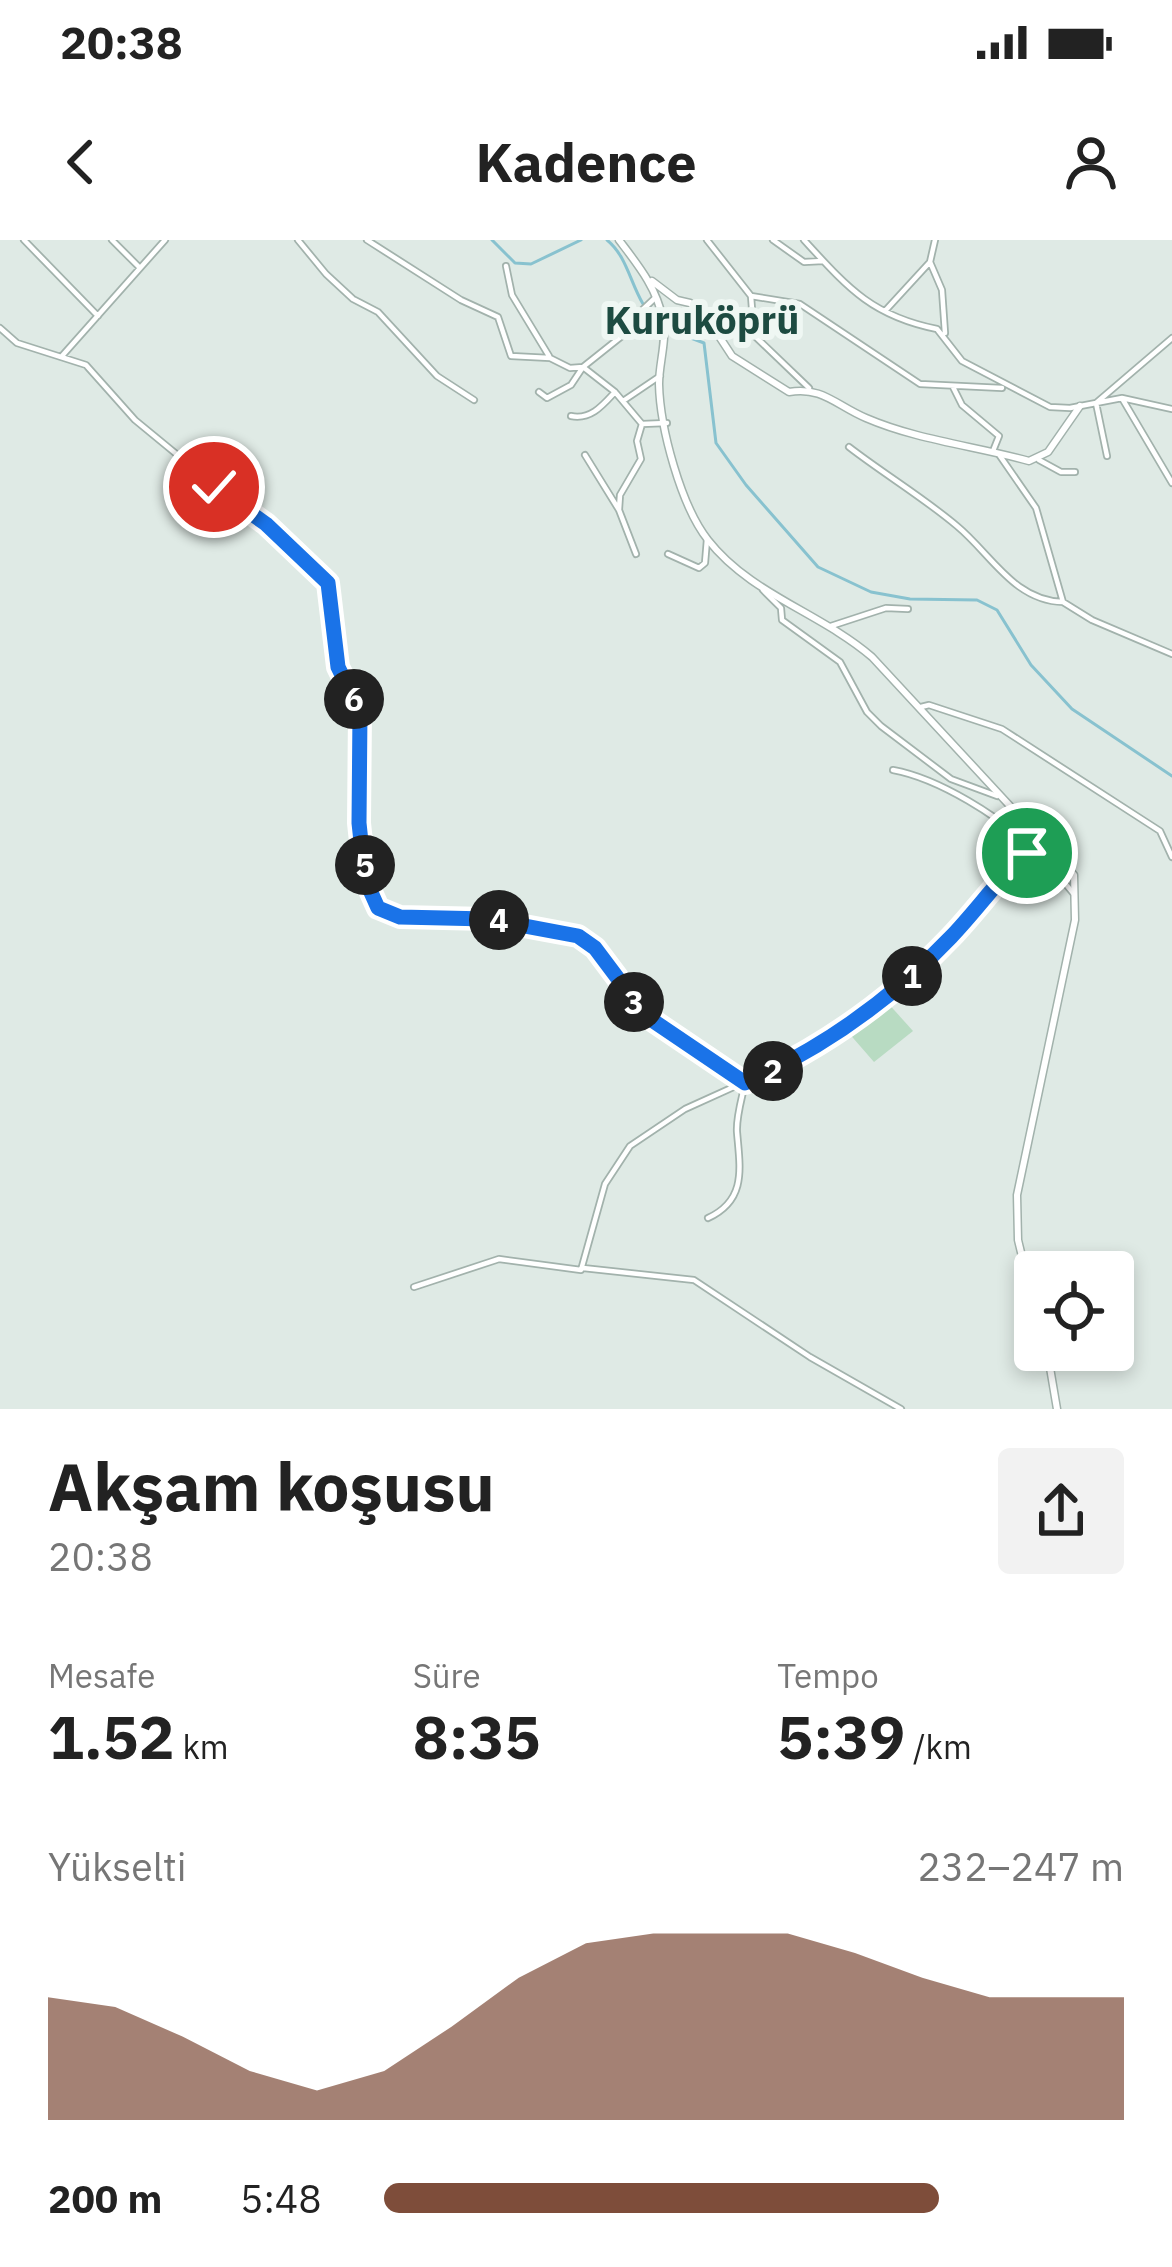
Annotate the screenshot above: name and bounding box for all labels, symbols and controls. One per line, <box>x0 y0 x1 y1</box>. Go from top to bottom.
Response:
text: 20:38 <box>60 13 183 71</box>
text: Kadence <box>475 127 697 197</box>
icon: back <box>48 129 114 195</box>
icon: person <box>1058 129 1124 195</box>
district label: Kuruköprü <box>605 294 799 345</box>
pin <box>163 436 265 538</box>
icon: check <box>181 454 247 520</box>
pin: 6 <box>324 669 384 729</box>
text: 6 <box>344 677 364 720</box>
pin <box>976 802 1078 904</box>
icon: arrive <box>994 820 1060 886</box>
pin: 5 <box>335 835 395 895</box>
text: 5 <box>355 843 375 886</box>
pin: 4 <box>469 890 529 950</box>
text: 4 <box>489 898 509 941</box>
pin: 1 <box>882 946 942 1006</box>
text: 1 <box>902 954 922 997</box>
pin: 3 <box>604 972 664 1032</box>
text: 3 <box>624 980 644 1023</box>
pin: 2 <box>743 1041 803 1101</box>
text: 2 <box>763 1049 783 1092</box>
map controls <box>1014 1251 1134 1371</box>
button: locate <box>1014 1251 1134 1371</box>
text: Akşam koşusu <box>48 1443 495 1529</box>
button: share <box>998 1448 1124 1574</box>
text: 20:38 <box>48 1531 153 1582</box>
text: Mesafe <box>48 1654 155 1697</box>
text: Süre <box>413 1654 481 1697</box>
text: Tempo <box>777 1654 879 1697</box>
text: 1.52 <box>48 1697 175 1776</box>
text: 8:35 <box>413 1697 540 1776</box>
text: 5:39 <box>777 1697 905 1776</box>
text: km <box>175 1725 229 1768</box>
text: /km <box>905 1725 972 1768</box>
text: Yükselti <box>48 1841 187 1892</box>
text: 232–247 m <box>917 1841 1124 1892</box>
text: 200 m <box>48 2173 162 2224</box>
text: 5:48 <box>240 2173 322 2224</box>

